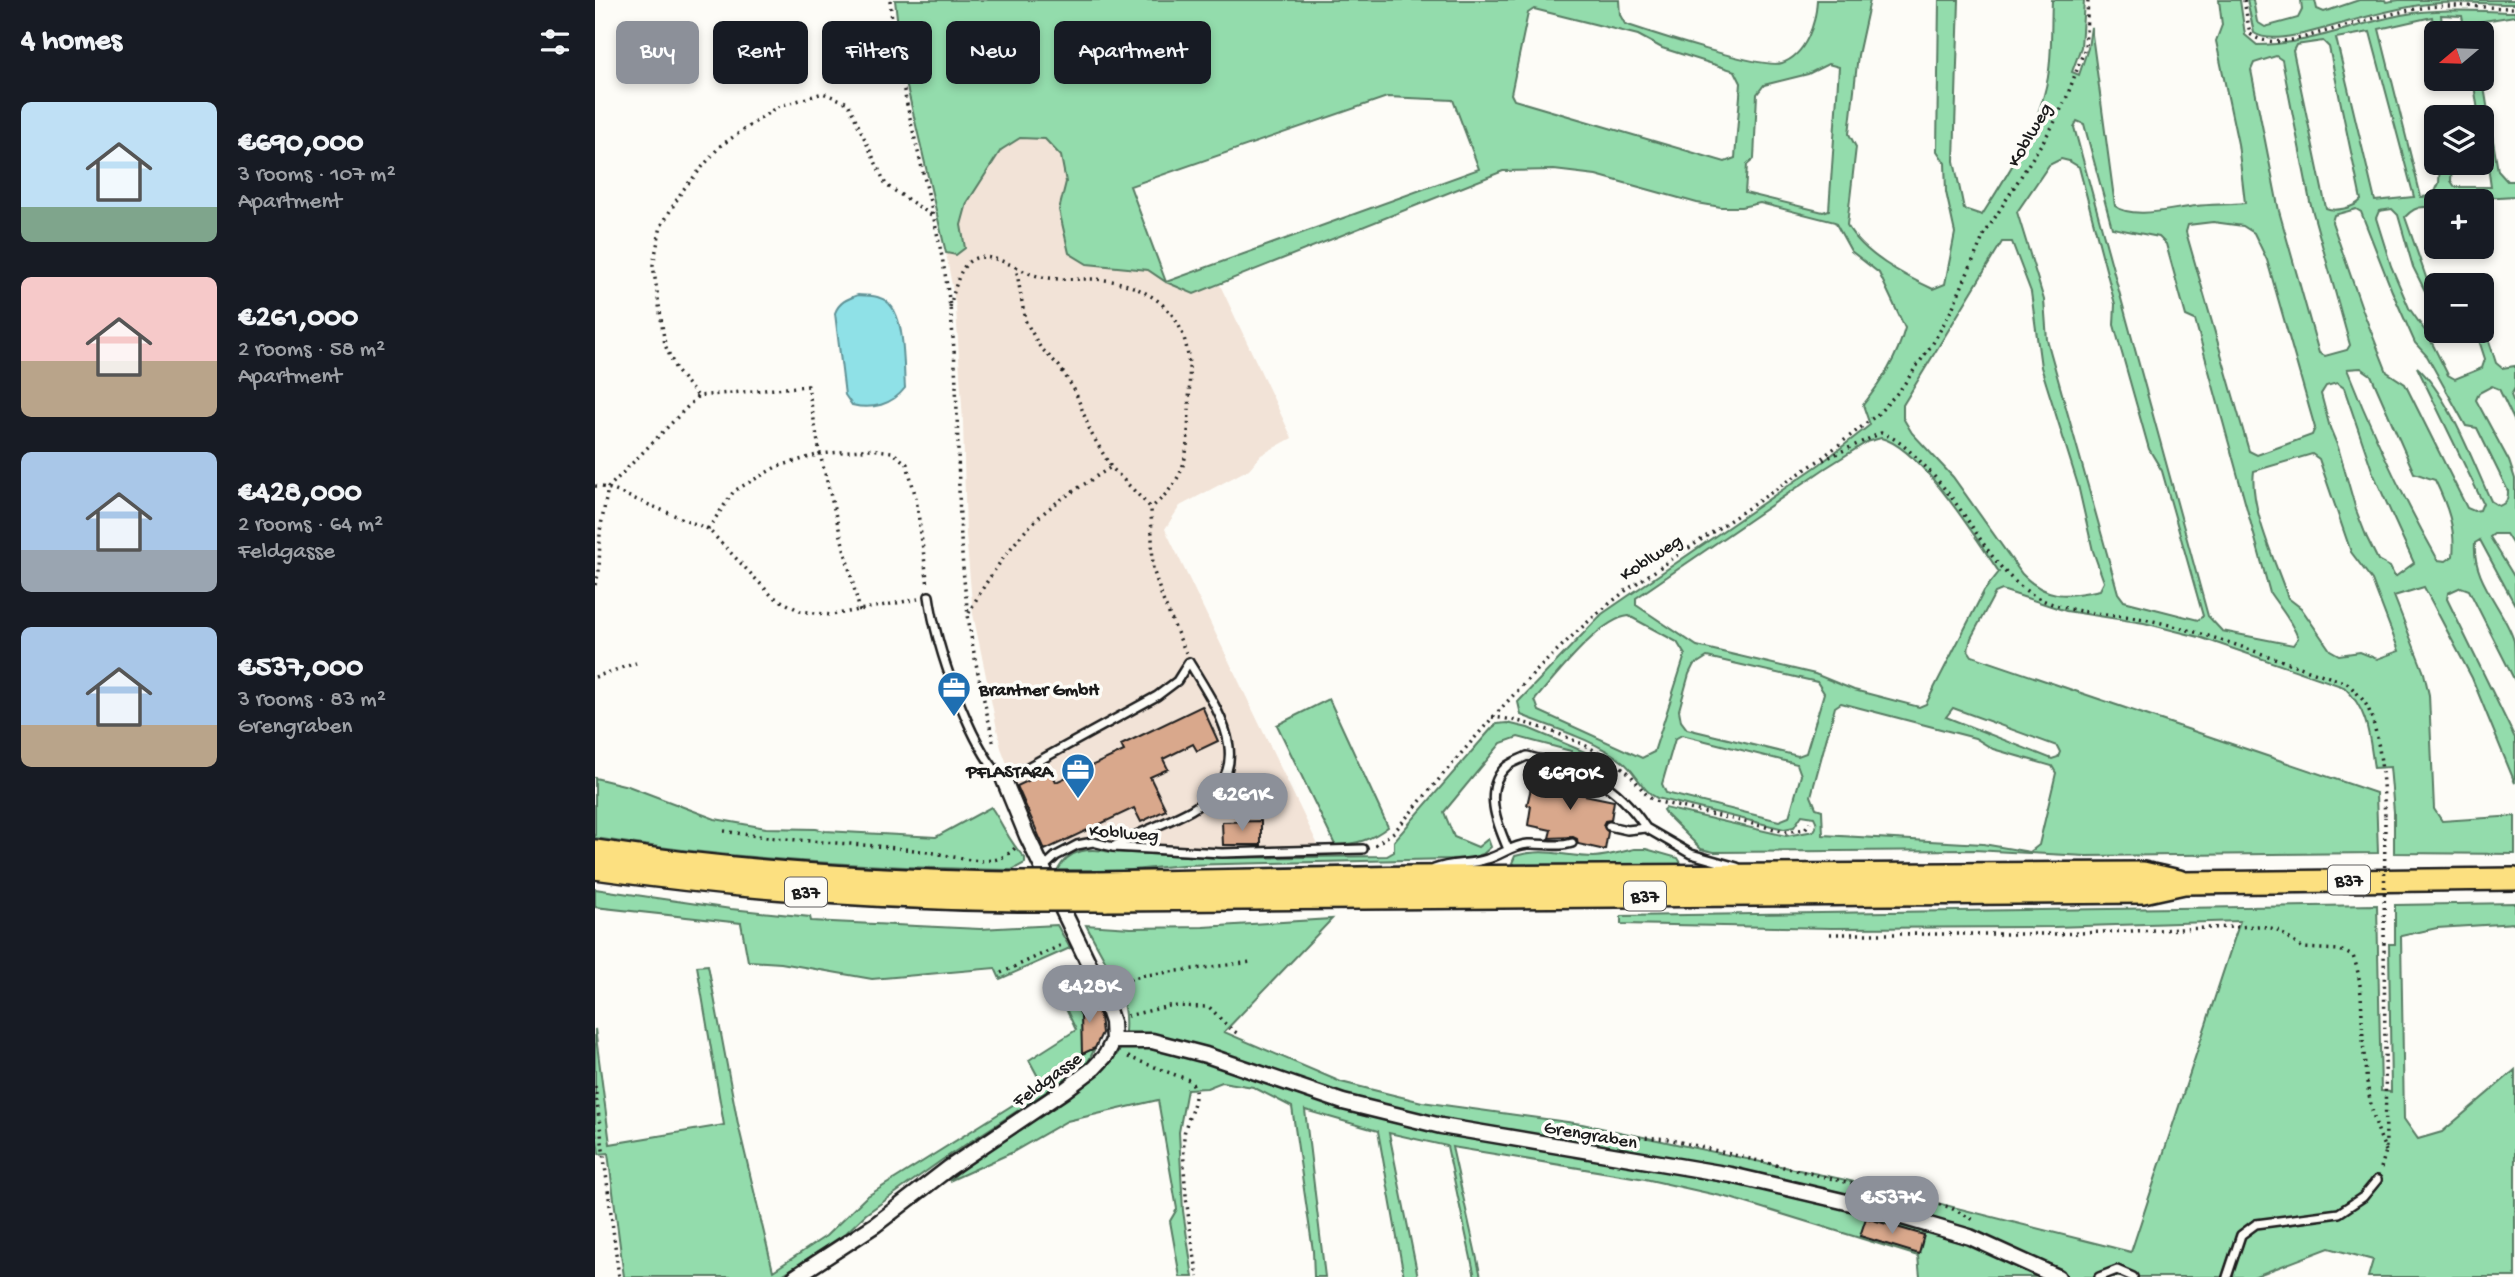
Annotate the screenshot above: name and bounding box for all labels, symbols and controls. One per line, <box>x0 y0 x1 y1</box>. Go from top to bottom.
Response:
chip: Buy <box>616 21 699 84</box>
chip: Rent <box>713 21 808 84</box>
chip: Filters <box>822 21 932 84</box>
chip: New <box>946 21 1040 84</box>
chip: Apartment <box>1054 21 1211 84</box>
north arrow <box>2424 21 2494 91</box>
map controls <box>2424 21 2494 343</box>
icon: filters <box>536 23 574 61</box>
text: 4 homes <box>21 25 122 60</box>
street label: Koblweg <box>2004 100 2059 172</box>
button: layers <box>2424 105 2494 175</box>
text: €690,000 <box>238 127 364 162</box>
icon: home <box>77 130 161 214</box>
text: 3 rooms · 107 m² <box>238 162 396 189</box>
text: Apartment <box>238 189 342 216</box>
button: + <box>2424 189 2494 259</box>
button: − <box>2424 273 2494 343</box>
text: €261,000 <box>238 302 358 337</box>
icon: home <box>77 305 161 389</box>
text: 2 rooms · 58 m² <box>238 337 385 364</box>
text: Apartment <box>238 364 342 391</box>
text: €428,000 <box>238 477 362 512</box>
icon: home <box>77 480 161 564</box>
text: 2 rooms · 64 m² <box>238 512 383 539</box>
street label: Koblweg <box>1616 530 1688 588</box>
text: Feldgasse <box>238 539 335 566</box>
text: €537,000 <box>238 652 363 687</box>
icon: home <box>77 655 161 739</box>
office icon: Brantner GmbH <box>935 669 973 718</box>
place label: Brantner GmbH <box>978 680 1100 703</box>
text: 3 rooms · 83 m² <box>238 687 386 714</box>
text: Grengraben <box>238 714 352 741</box>
office icon: PFLASTARA <box>1059 751 1097 800</box>
pin: €690K <box>1521 752 1619 812</box>
text: €690K <box>1539 761 1601 788</box>
place label: PFLASTARA <box>965 762 1055 785</box>
pin: €261K <box>1193 774 1291 833</box>
text: €261K <box>1213 782 1271 809</box>
street label: Koblweg <box>1088 821 1160 848</box>
road number: B37 <box>2328 866 2370 894</box>
road number: B37 <box>785 878 827 906</box>
road number: B37 <box>1624 882 1666 911</box>
pin: €428K <box>1040 965 1138 1025</box>
text: €428K <box>1058 974 1120 1001</box>
street label: Feldgasse <box>1008 1048 1087 1114</box>
street label: Grengraben <box>1542 1117 1639 1156</box>
pin: €537K <box>1843 1176 1941 1236</box>
text: €537K <box>1861 1185 1923 1212</box>

